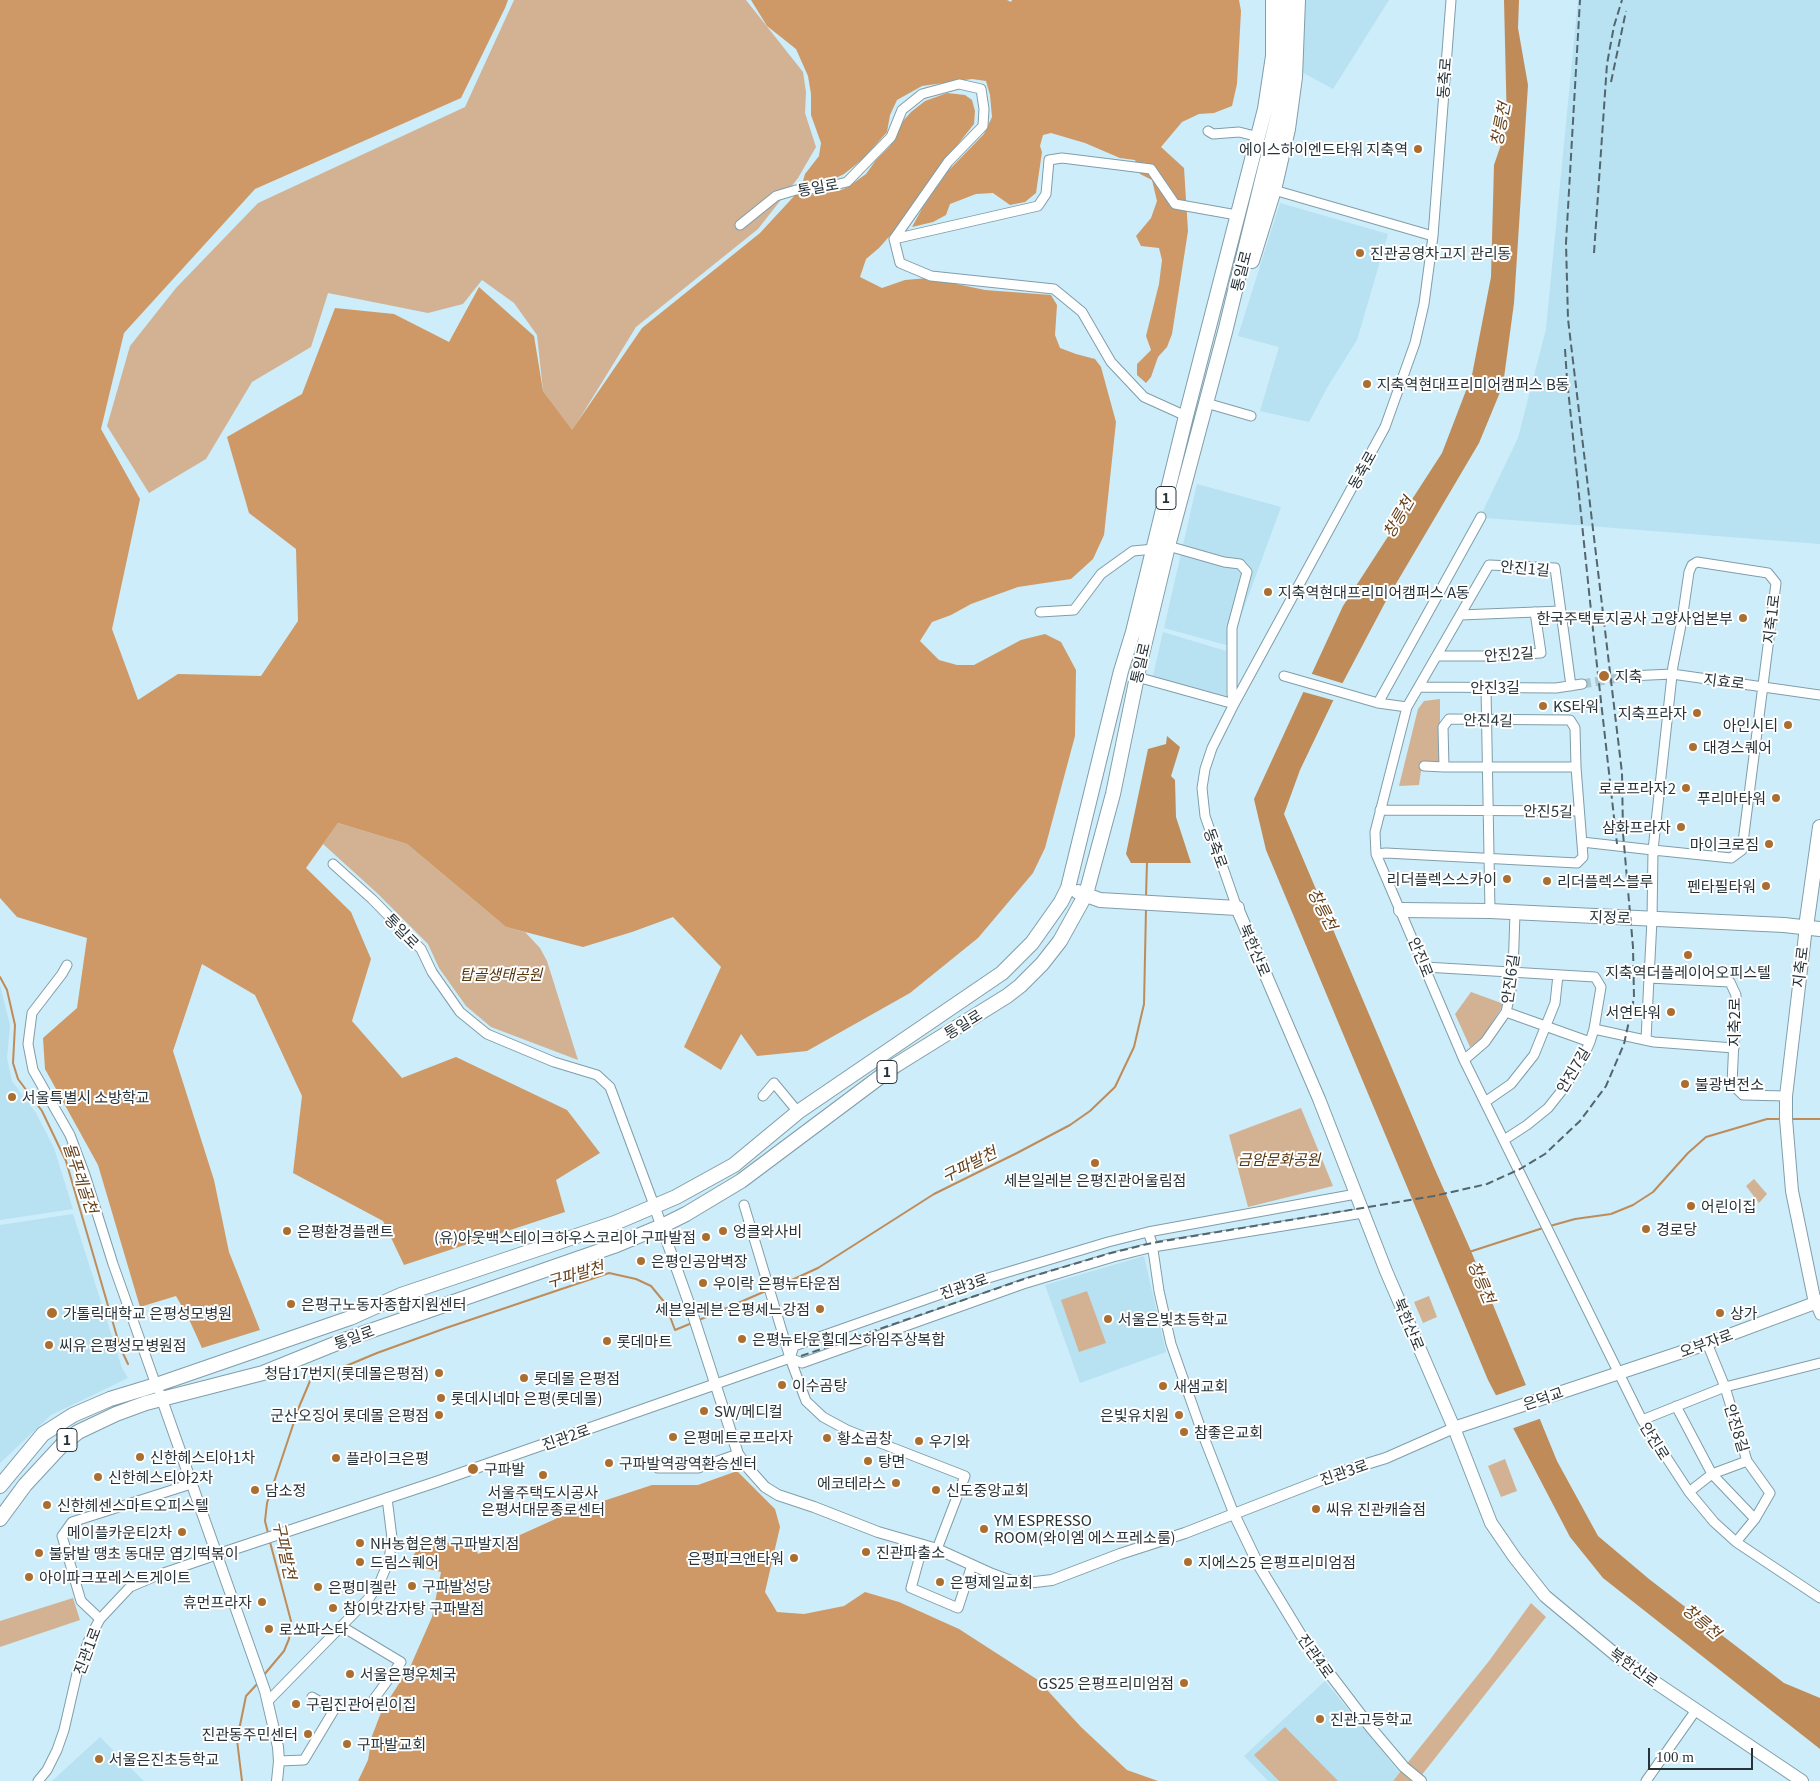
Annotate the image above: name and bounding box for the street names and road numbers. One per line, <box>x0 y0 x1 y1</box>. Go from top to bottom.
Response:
street label: 동축로 <box>1434 57 1454 99</box>
street label: 통일로 <box>796 175 840 199</box>
street label: 통일로 <box>1227 249 1255 293</box>
street label: 동축로 <box>1344 448 1380 492</box>
road number: 1 <box>1156 486 1176 509</box>
street label: 안진1길 <box>1499 557 1551 579</box>
street label: 지축1로 <box>1759 593 1783 645</box>
street label: 통일로 <box>1127 641 1153 685</box>
street label: 안진2길 <box>1484 643 1534 665</box>
street label: 지효로 <box>1702 670 1746 692</box>
street label: 안진3길 <box>1470 678 1520 696</box>
street label: 안진4길 <box>1463 711 1513 729</box>
street label: 안진5길 <box>1523 802 1573 820</box>
street label: 동축로 <box>1200 825 1232 871</box>
street label: 지정로 <box>1589 907 1631 927</box>
street label: 통일로 <box>381 910 423 952</box>
street label: 북한산로 <box>1236 921 1274 979</box>
street label: 안진로 <box>1405 934 1437 980</box>
street label: 지축로 <box>1789 945 1811 989</box>
street label: 안진6길 <box>1498 953 1522 1005</box>
street label: 지축2로 <box>1725 997 1743 1047</box>
street label: 통일로 <box>941 1005 985 1043</box>
street label: 안진7길 <box>1552 1044 1594 1096</box>
road number: 1 <box>877 1060 897 1084</box>
street label: 진관3로 <box>938 1269 990 1303</box>
street label: 북한산로 <box>1390 1295 1428 1353</box>
street label: 통일로 <box>331 1321 377 1353</box>
street label: 오부자로 <box>1677 1325 1735 1361</box>
street label: 은덕교 <box>1520 1383 1566 1413</box>
street label: 안진8길 <box>1721 1402 1753 1454</box>
street label: 안진로 <box>1636 1419 1674 1463</box>
street label: 진관2로 <box>540 1420 592 1454</box>
road number: 1 <box>57 1428 77 1452</box>
street label: 진관3로 <box>1318 1455 1370 1489</box>
street label: 진관1로 <box>70 1625 104 1677</box>
street label: 진관4로 <box>1294 1630 1338 1682</box>
street label: 북한산로 <box>1606 1643 1662 1691</box>

